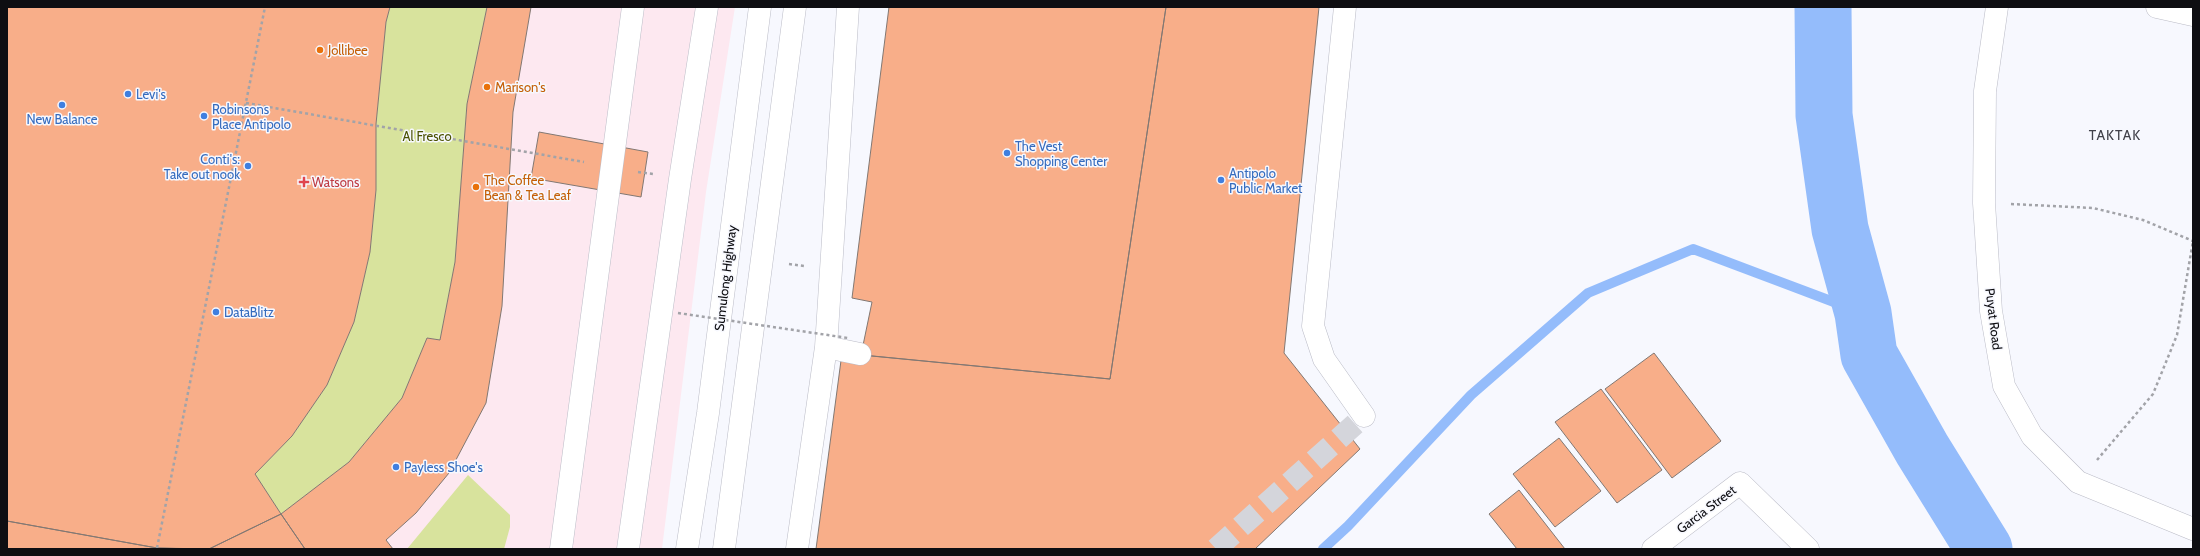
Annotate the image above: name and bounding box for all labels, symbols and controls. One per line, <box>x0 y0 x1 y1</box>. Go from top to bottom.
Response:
place label: Jollibee <box>327 42 368 58</box>
marker: Jollibee <box>315 45 325 55</box>
place label: Marison's <box>495 79 546 95</box>
marker: Marison's <box>482 82 492 92</box>
place label: Levi's <box>136 86 167 102</box>
marker: Levi's <box>123 89 133 99</box>
marker: New Balance <box>57 100 67 110</box>
place label: Robinsons Place Antipolo <box>212 101 291 132</box>
place label: New Balance <box>26 111 98 127</box>
marker: Robinsons Place Antipolo <box>199 111 209 121</box>
district label: TAKTAK <box>2089 126 2141 144</box>
park label: Al Fresco <box>402 128 452 144</box>
place label: The Vest Shopping Center <box>1015 138 1108 169</box>
marker: The Vest Shopping Center <box>1002 148 1012 158</box>
place label: Conti's: Take out nook <box>164 151 240 182</box>
marker: Conti's: Take out nook <box>243 161 253 171</box>
place label: Antipolo Public Market <box>1229 165 1303 196</box>
place label: The Coffee Bean & Tea Leaf <box>484 172 572 203</box>
place label: Watsons <box>312 174 360 190</box>
marker: Antipolo Public Market <box>1216 175 1226 185</box>
marker: Watsons <box>299 177 309 187</box>
marker: The Coffee Bean & Tea Leaf <box>471 182 481 192</box>
street label: Sumulong Highway <box>711 224 739 332</box>
street label: Puyat Road <box>1982 287 2006 351</box>
place label: DataBlitz <box>224 304 274 320</box>
marker: DataBlitz <box>211 307 221 317</box>
place label: Payless Shoe's <box>404 459 483 475</box>
marker: Payless Shoe's <box>391 462 401 472</box>
street label: Garcia Street <box>1673 481 1739 536</box>

